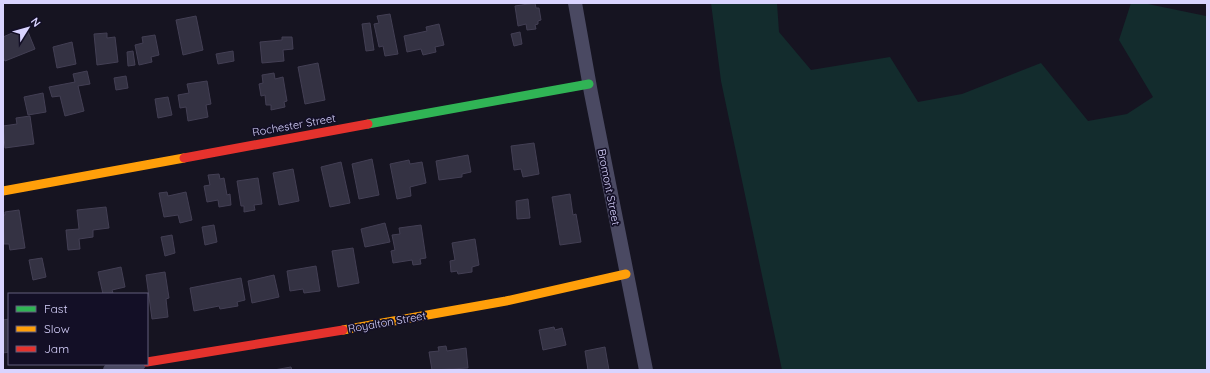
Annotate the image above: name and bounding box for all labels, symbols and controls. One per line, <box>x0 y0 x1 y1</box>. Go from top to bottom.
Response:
north arrow <box>8 8 48 48</box>
text: N <box>28 15 44 29</box>
street label: Rochester Street <box>251 111 337 139</box>
street label: Bromont Street <box>595 148 623 227</box>
legend <box>8 293 148 365</box>
text: Fast <box>44 301 68 316</box>
street label: Royalton Street <box>347 308 427 336</box>
text: Slow <box>44 321 70 336</box>
text: Jam <box>44 341 69 356</box>

